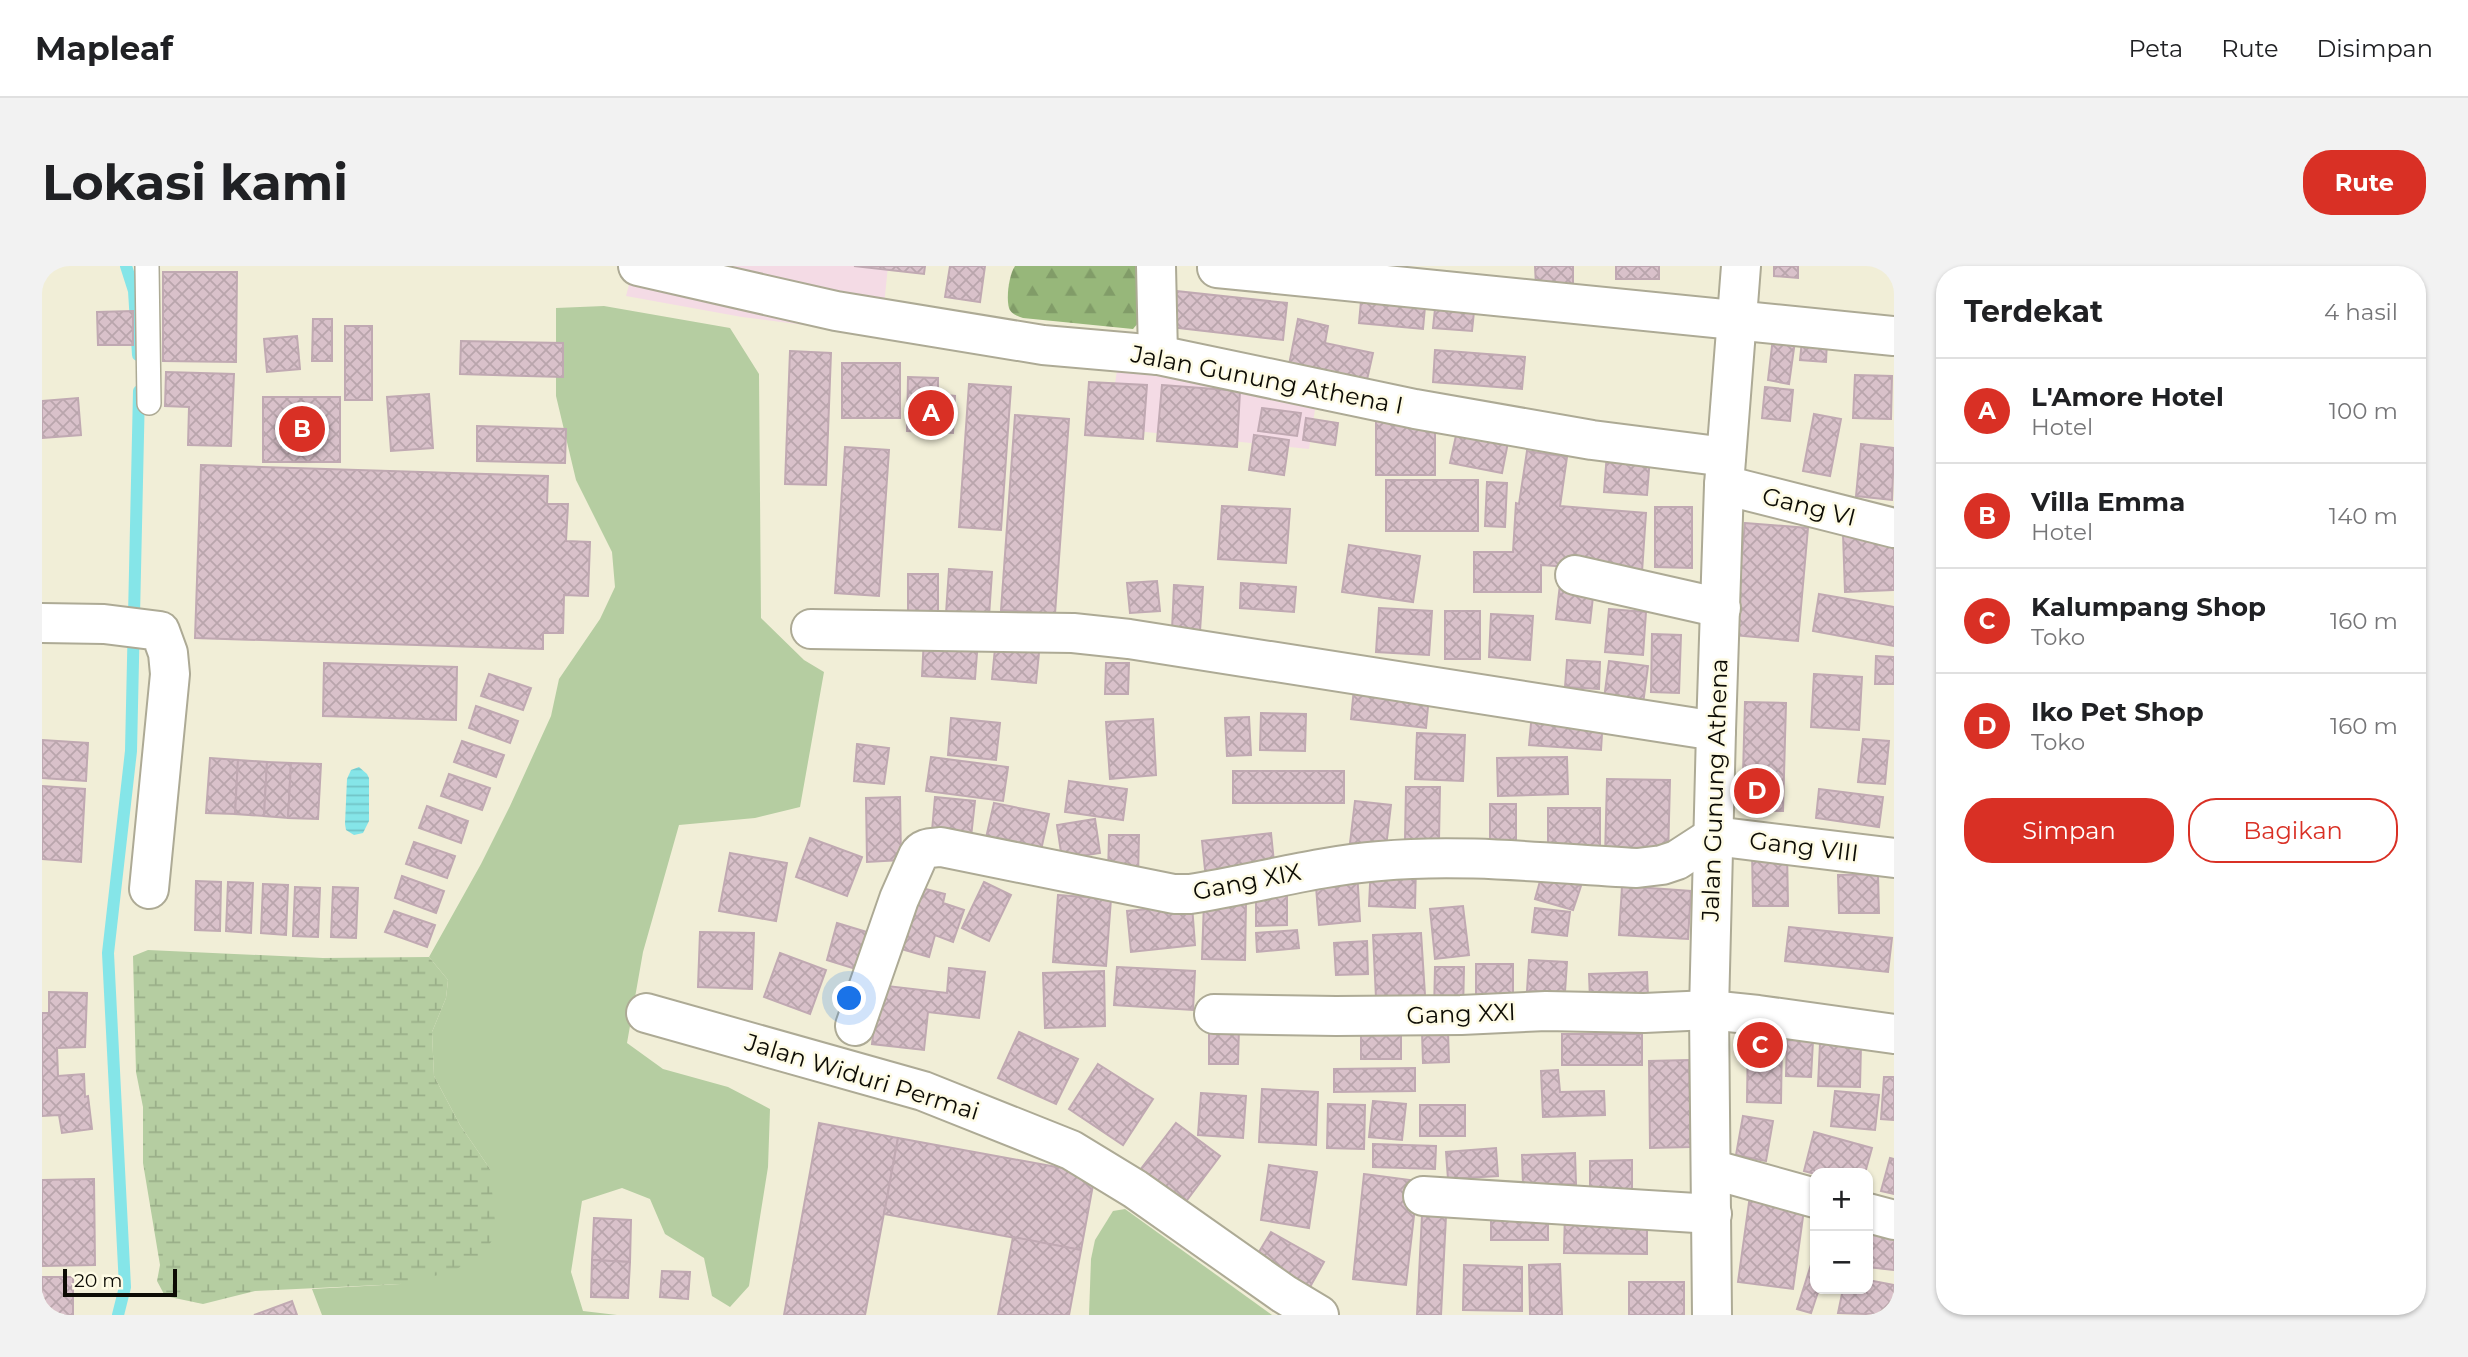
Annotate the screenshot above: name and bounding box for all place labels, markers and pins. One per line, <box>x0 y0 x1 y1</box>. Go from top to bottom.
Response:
pin: A <box>908 387 954 439</box>
pin: B <box>279 403 325 455</box>
pin: D <box>1734 765 1780 817</box>
pin: C <box>1737 1019 1783 1071</box>

